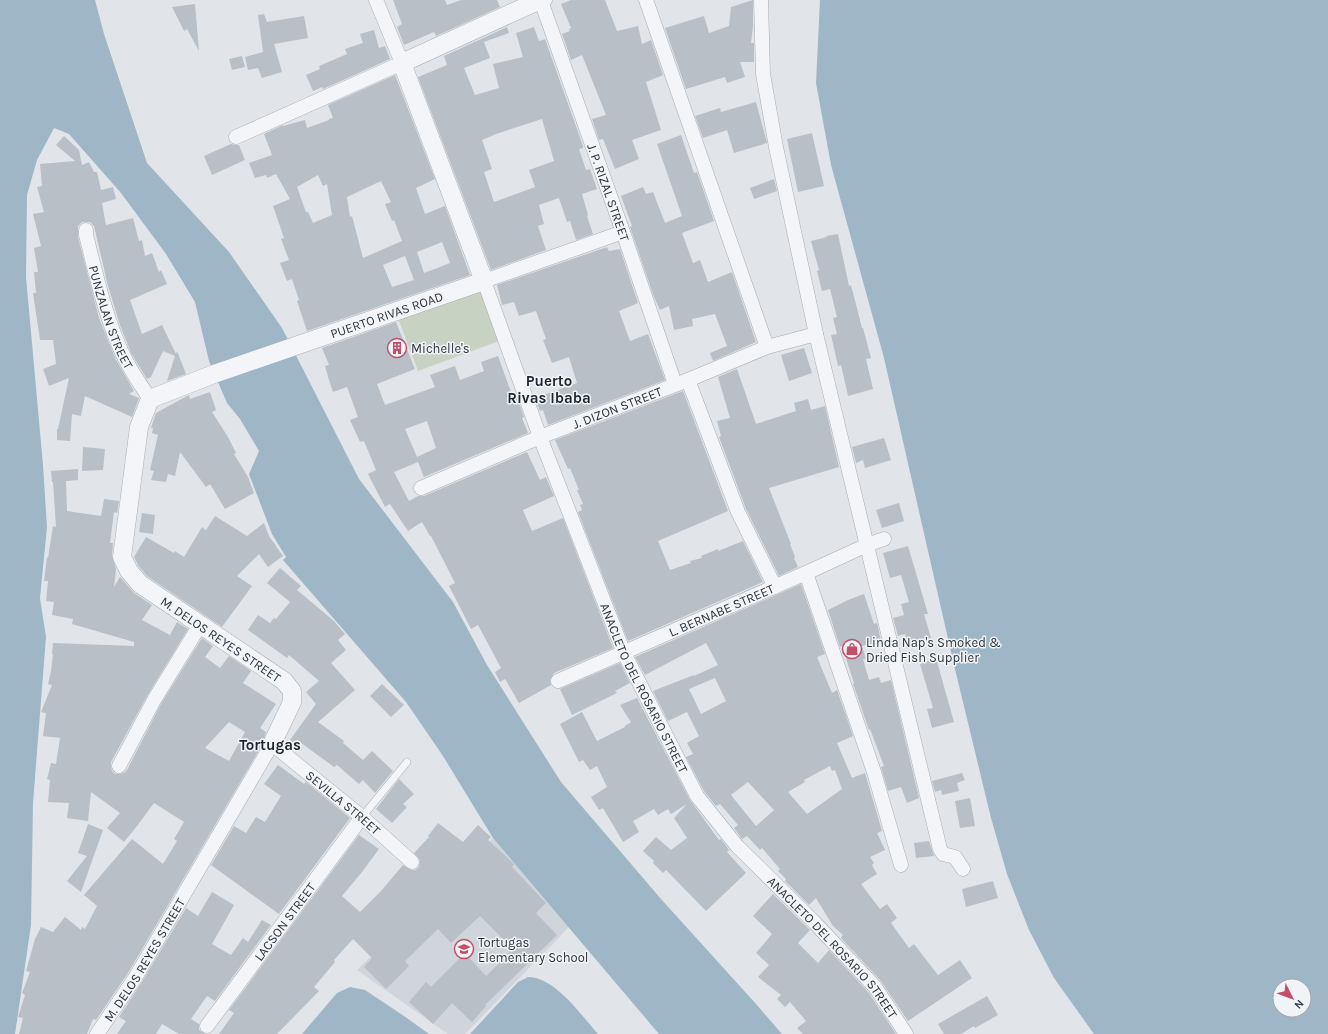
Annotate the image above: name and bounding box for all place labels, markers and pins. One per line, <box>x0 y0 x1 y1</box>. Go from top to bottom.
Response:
building icon: Michelle's <box>386 337 408 359</box>
place label: Michelle's <box>411 341 470 356</box>
place label: Linda Nap's Smoked & Dried Fish Supplier <box>866 635 1001 665</box>
shop icon: Linda Nap's Smoked & Dried Fish Supplier <box>841 638 863 660</box>
place label: Tortugas Elementary School <box>478 935 588 965</box>
school or university icon: Tortugas Elementary School <box>453 938 475 960</box>

